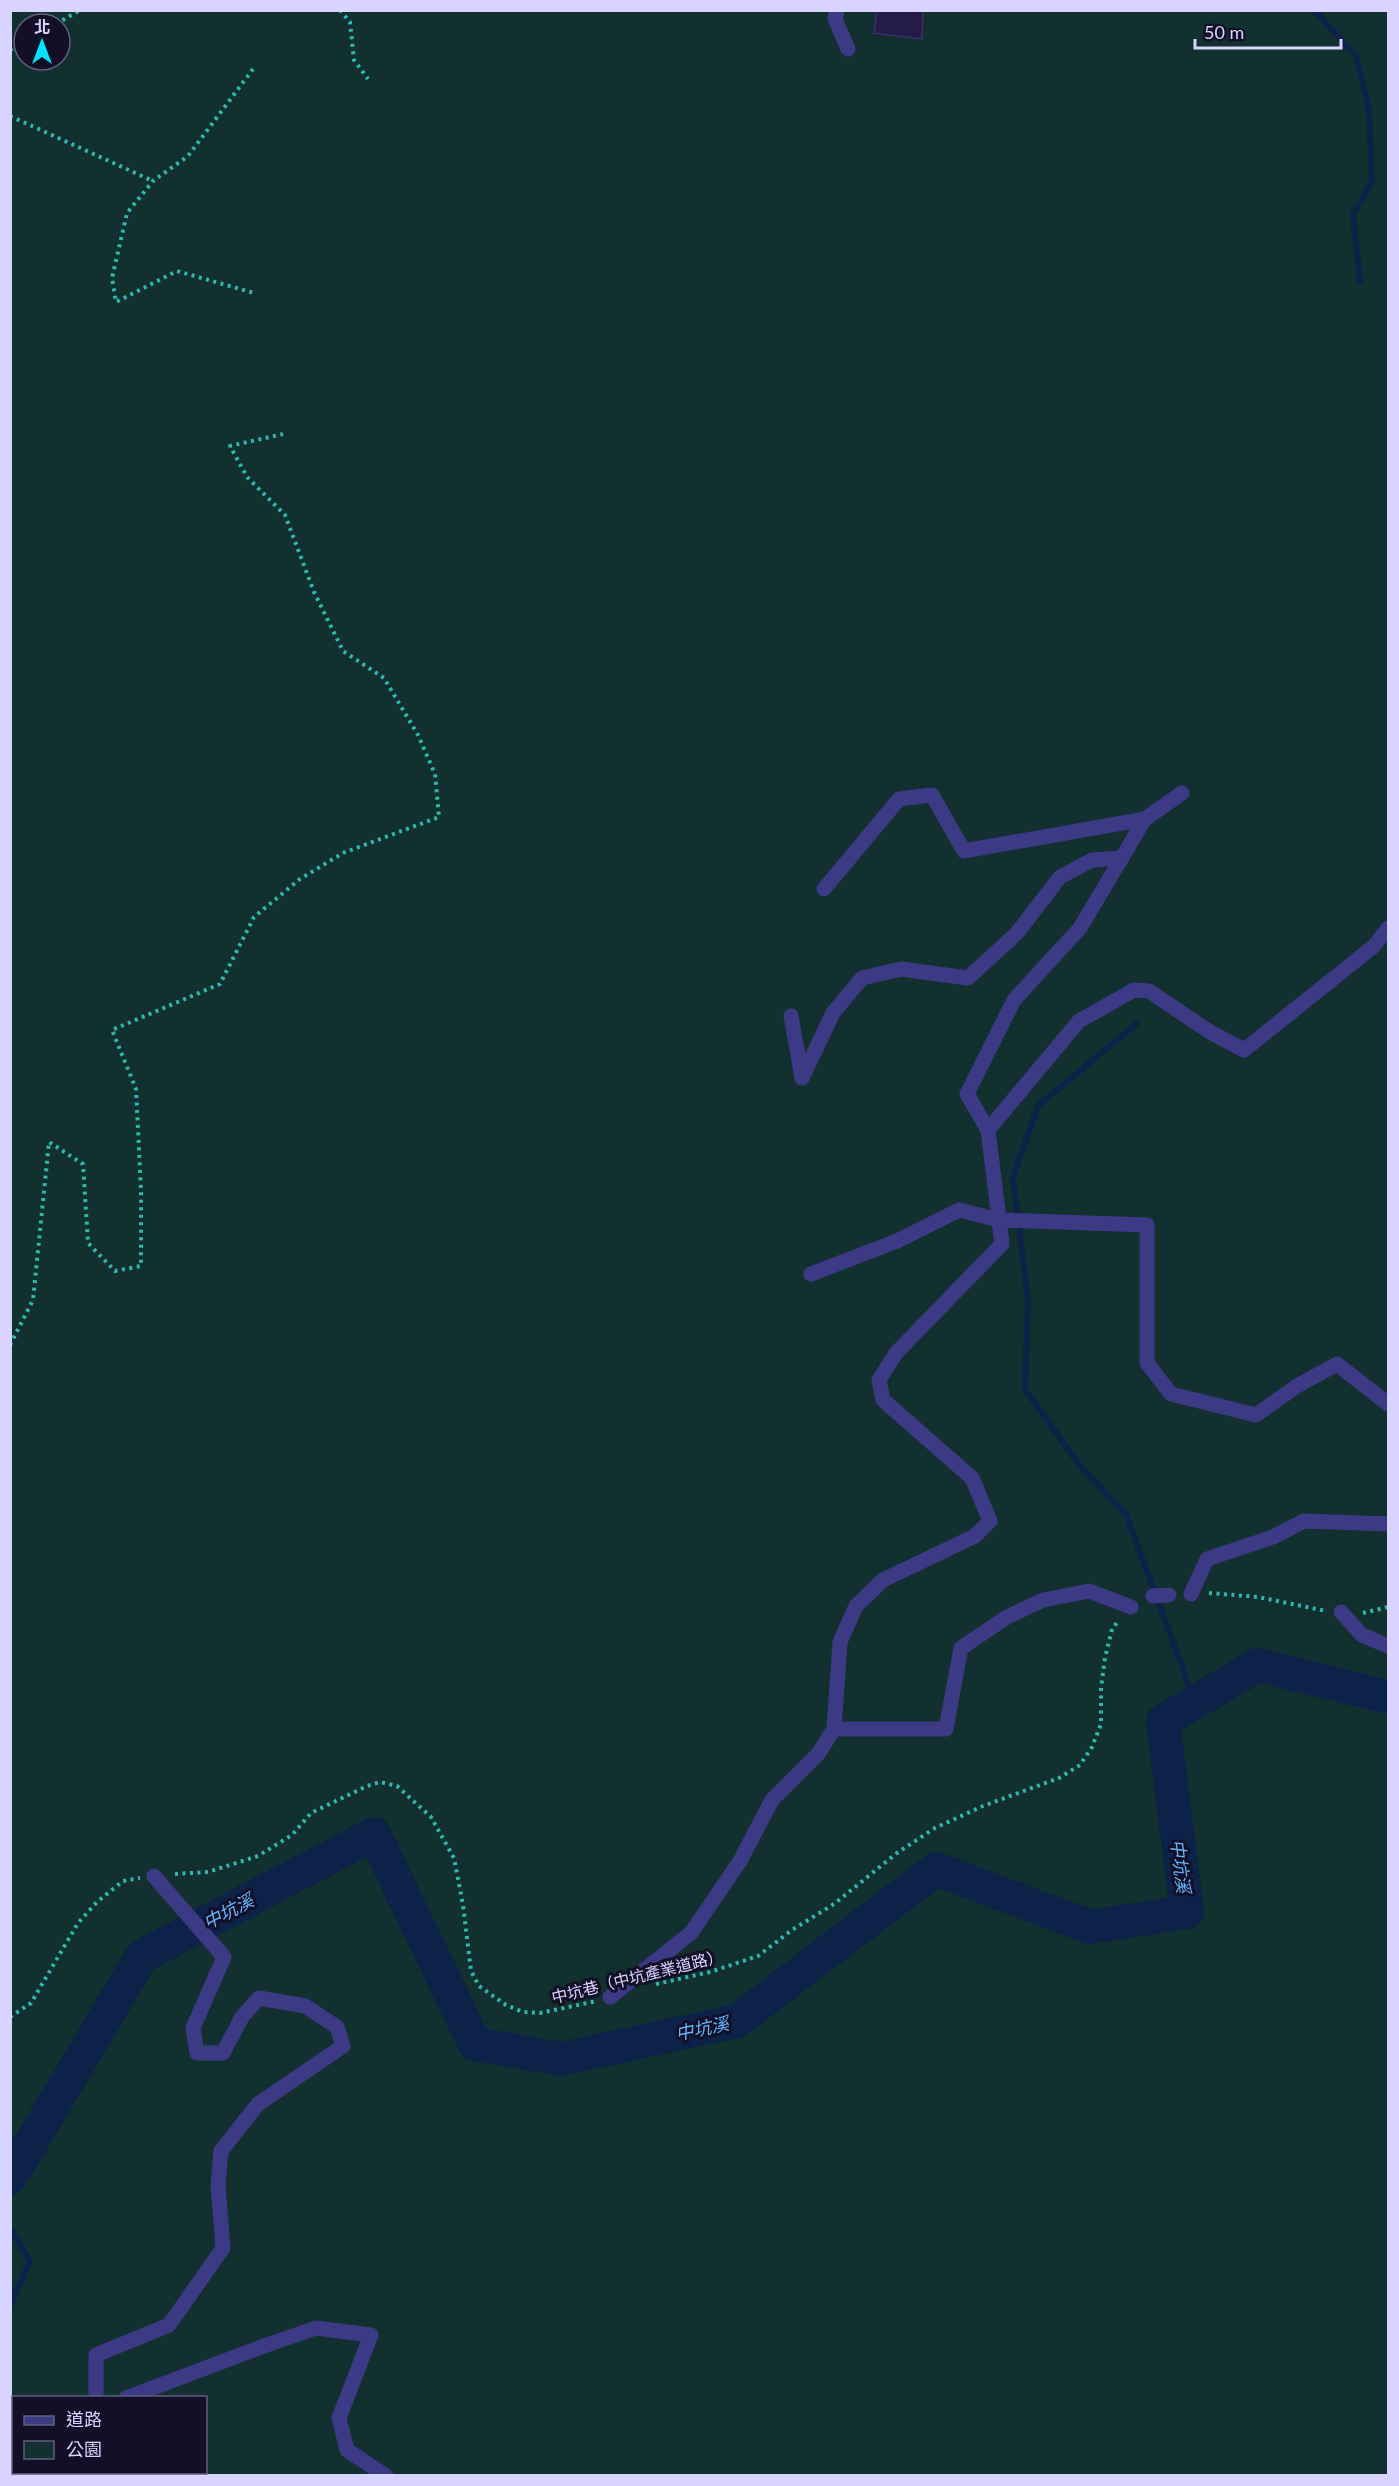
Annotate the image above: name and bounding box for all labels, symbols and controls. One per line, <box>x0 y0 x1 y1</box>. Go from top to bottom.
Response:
north arrow <box>12 12 72 72</box>
scale bar <box>1195 12 1340 50</box>
text: 北 <box>34 17 50 36</box>
text: 50 m <box>1204 21 1244 43</box>
water label: 中坑溪 <box>1167 1838 1196 1897</box>
water label: 中坑溪 <box>199 1887 260 1933</box>
street label: 中坑巷（中坑產業道路） <box>549 1945 725 2007</box>
water label: 中坑溪 <box>673 2011 734 2044</box>
legend <box>12 2396 207 2474</box>
text: 道路 <box>66 2408 102 2430</box>
text: 公園 <box>66 2438 102 2460</box>

